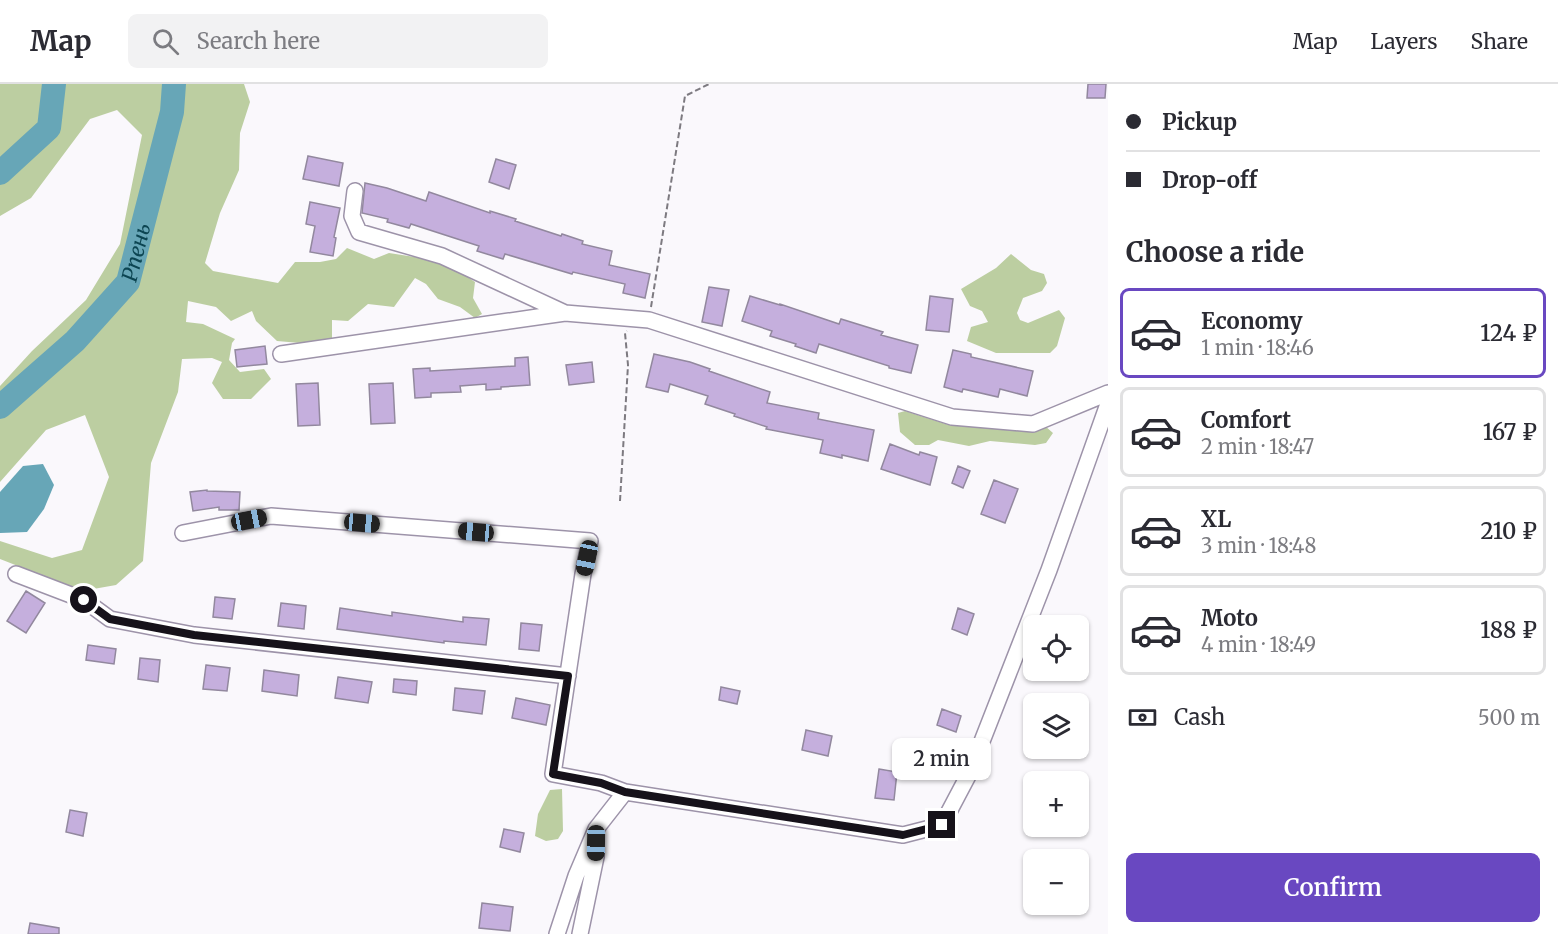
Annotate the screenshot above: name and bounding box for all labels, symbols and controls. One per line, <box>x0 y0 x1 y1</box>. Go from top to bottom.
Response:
search box <box>128 14 548 68</box>
text: Map <box>30 23 92 59</box>
icon: search <box>149 25 182 58</box>
text: Search here <box>197 27 320 55</box>
text: Map <box>1293 28 1338 55</box>
text: Layers <box>1371 28 1438 55</box>
text: Share <box>1471 28 1528 55</box>
text: Pickup <box>1162 108 1237 136</box>
text: Drop-off <box>1162 166 1257 194</box>
water label: Рпень <box>115 220 156 284</box>
text: Choose a ride <box>1126 235 1304 269</box>
icon: car <box>1129 306 1183 360</box>
text: Economy <box>1201 307 1302 335</box>
text: 124 ₽ <box>1480 319 1537 347</box>
text: 1 min · 18:46 <box>1201 335 1314 360</box>
icon: car <box>1129 405 1183 459</box>
text: Comfort <box>1201 406 1291 434</box>
text: 167 ₽ <box>1483 418 1537 446</box>
text: 2 min · 18:47 <box>1201 434 1314 459</box>
icon: car <box>1129 504 1183 558</box>
text: XL <box>1201 505 1231 533</box>
car <box>230 508 268 532</box>
car <box>343 512 381 534</box>
text: 210 ₽ <box>1480 517 1537 545</box>
car <box>457 521 495 543</box>
text: 3 min · 18:48 <box>1201 533 1316 558</box>
car <box>574 539 600 577</box>
route start <box>70 586 97 613</box>
icon: car <box>1129 603 1183 657</box>
text: Moto <box>1201 604 1258 632</box>
map controls <box>1023 615 1089 915</box>
button: locate <box>1023 615 1089 681</box>
text: 188 ₽ <box>1480 616 1537 644</box>
text: 4 min · 18:49 <box>1201 632 1316 657</box>
button: layers <box>1023 693 1089 759</box>
icon: cash <box>1126 701 1159 734</box>
text: Cash <box>1174 703 1225 731</box>
text: 500 m <box>1478 705 1540 730</box>
callout: 2 min <box>892 738 992 780</box>
text: 2 min <box>913 746 970 771</box>
button: + <box>1023 771 1089 837</box>
route end <box>928 811 955 838</box>
car <box>587 825 605 861</box>
button: − <box>1023 849 1089 915</box>
button: Confirm <box>1126 853 1540 922</box>

